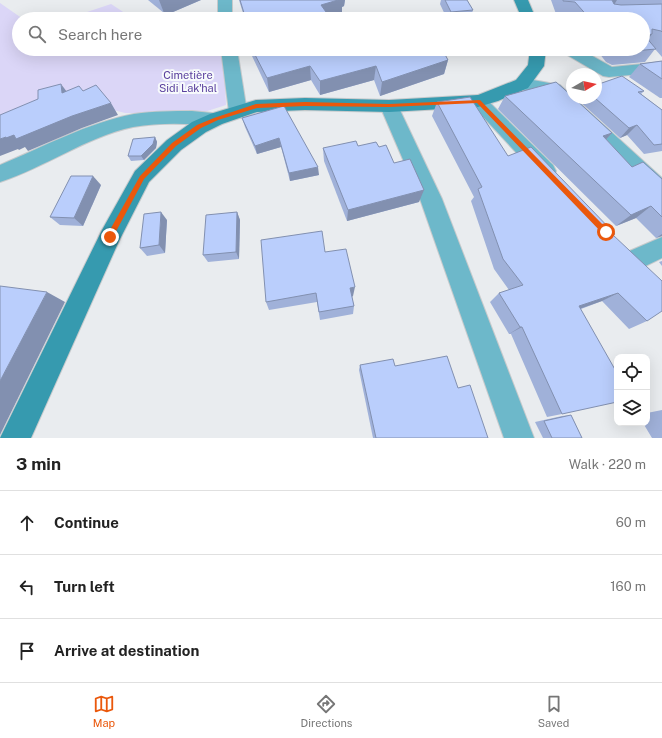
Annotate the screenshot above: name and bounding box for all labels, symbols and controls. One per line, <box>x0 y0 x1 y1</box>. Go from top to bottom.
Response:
search box <box>12 12 650 56</box>
icon: search <box>26 23 48 45</box>
text: Search here <box>58 26 142 43</box>
north arrow <box>566 68 602 104</box>
park label: Cimetière Sidi Lak'hal <box>159 69 217 94</box>
route start <box>597 223 615 241</box>
route end <box>101 228 119 246</box>
map controls <box>614 354 650 426</box>
button: locate <box>614 354 650 390</box>
button: layers <box>614 390 650 426</box>
text: 3 min <box>16 454 61 474</box>
text: Walk · 220 m <box>569 457 646 472</box>
icon: ahead <box>16 512 38 534</box>
text: Continue <box>54 514 119 531</box>
text: 60 m <box>616 515 646 530</box>
icon: left <box>16 576 38 598</box>
text: Turn left <box>54 578 115 595</box>
text: 160 m <box>610 579 646 594</box>
icon: arrive <box>16 640 38 662</box>
text: Arrive at destination <box>54 642 199 659</box>
tab: Map <box>93 693 115 729</box>
tab: Directions <box>301 693 352 729</box>
tab: Saved <box>538 693 569 729</box>

